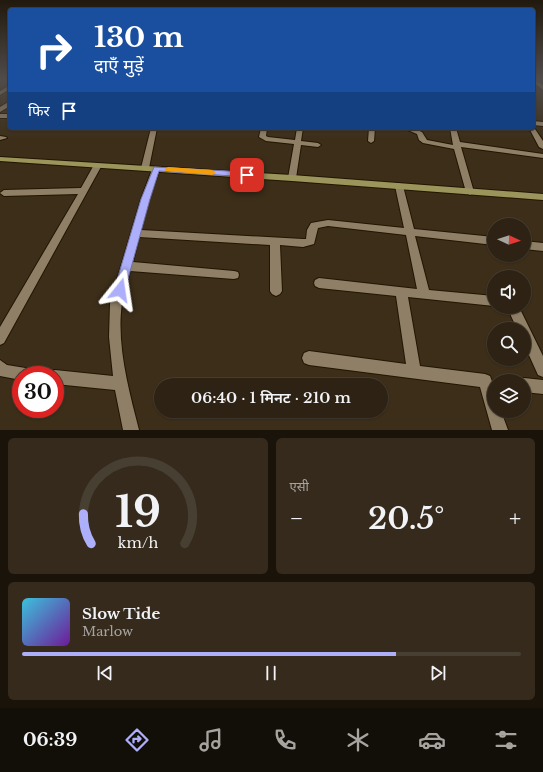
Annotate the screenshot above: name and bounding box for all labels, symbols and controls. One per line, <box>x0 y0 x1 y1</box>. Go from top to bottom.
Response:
text: 130 m <box>94 20 184 55</box>
icon: right <box>28 24 80 76</box>
text: दाएँ मुड़ें <box>94 55 144 77</box>
icon: arrive <box>58 100 80 122</box>
text: फिर <box>28 101 50 120</box>
pin <box>230 158 264 192</box>
icon: arrive <box>236 164 258 186</box>
north arrow <box>487 218 531 262</box>
map controls <box>487 218 531 418</box>
position arrow <box>99 269 141 311</box>
button: sound <box>487 270 531 314</box>
button: search <box>487 322 531 366</box>
speed limit sign: 30 <box>12 366 64 418</box>
button: layers <box>487 374 531 418</box>
text: 06:40 · 1 मिनट · 210 m <box>191 388 351 407</box>
text: एसी <box>290 478 309 495</box>
text: 19 <box>115 487 161 538</box>
text: 20.5° <box>368 500 444 537</box>
text: − <box>290 505 303 532</box>
text: + <box>509 505 521 532</box>
text: km/h <box>117 534 158 552</box>
text: Slow Tide <box>82 604 160 623</box>
text: Marlow <box>82 623 133 640</box>
icon: previous <box>94 662 116 684</box>
icon: pause <box>260 662 282 684</box>
icon: next <box>427 662 449 684</box>
icon: directions <box>123 726 151 754</box>
icon: music <box>197 726 225 754</box>
icon: phone <box>271 726 299 754</box>
icon: climate <box>344 726 372 754</box>
icon: car <box>418 726 446 754</box>
icon: filters <box>492 726 520 754</box>
text: 06:39 <box>23 729 77 751</box>

